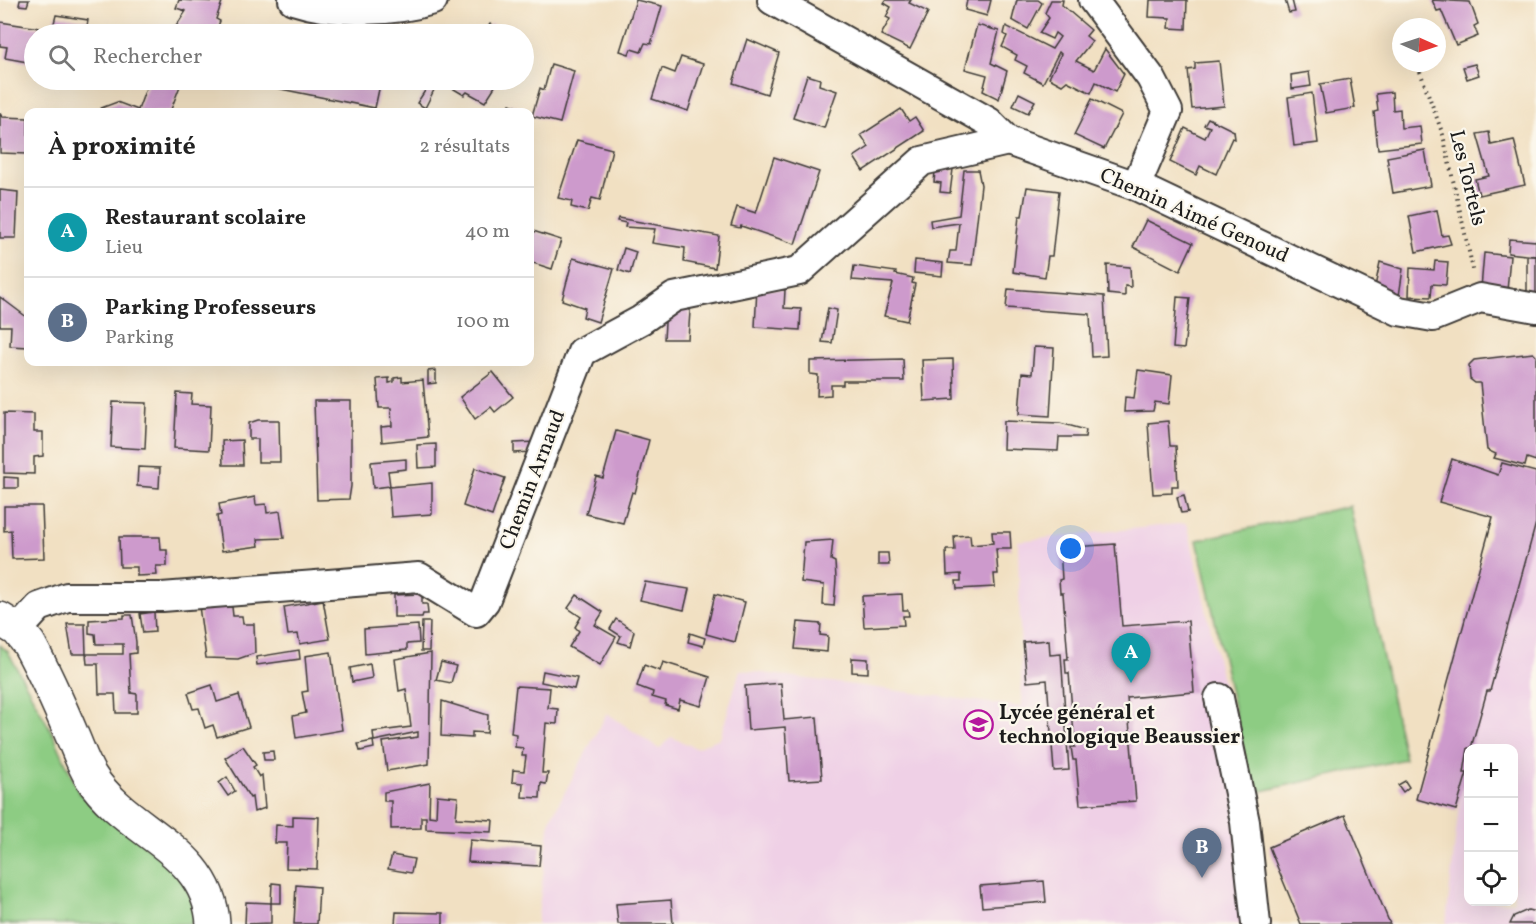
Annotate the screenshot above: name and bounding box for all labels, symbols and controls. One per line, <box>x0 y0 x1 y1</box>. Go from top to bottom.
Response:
north arrow <box>1392 18 1446 72</box>
search box <box>24 24 534 90</box>
icon: search <box>45 41 78 74</box>
text: Rechercher <box>93 42 202 73</box>
street label: Les Tortels <box>1441 127 1493 229</box>
text: À proximité <box>48 129 196 165</box>
text: 2 résultats <box>419 133 510 161</box>
street label: Chemin Aimé Genoud <box>1095 161 1293 271</box>
text: Restaurant scolaire <box>105 203 306 234</box>
text: A <box>60 218 75 246</box>
text: 40 m <box>465 218 510 246</box>
text: Lieu <box>105 234 143 262</box>
text: Parking Professeurs <box>105 293 316 324</box>
text: B <box>61 308 74 336</box>
text: 100 m <box>456 308 510 336</box>
text: Parking <box>105 324 174 352</box>
street label: Chemin Arnaud <box>493 406 573 554</box>
your location <box>1056 534 1085 563</box>
pin: A <box>1112 634 1150 683</box>
place label: Lycée général et technologique Beaussier <box>999 699 1240 752</box>
school or university icon: Lycée général et technologique Beaussier <box>962 709 994 741</box>
map controls <box>1464 744 1518 906</box>
button: + <box>1464 744 1518 798</box>
button: − <box>1464 798 1518 852</box>
pin: B <box>1182 828 1222 878</box>
button: locate <box>1464 852 1518 906</box>

